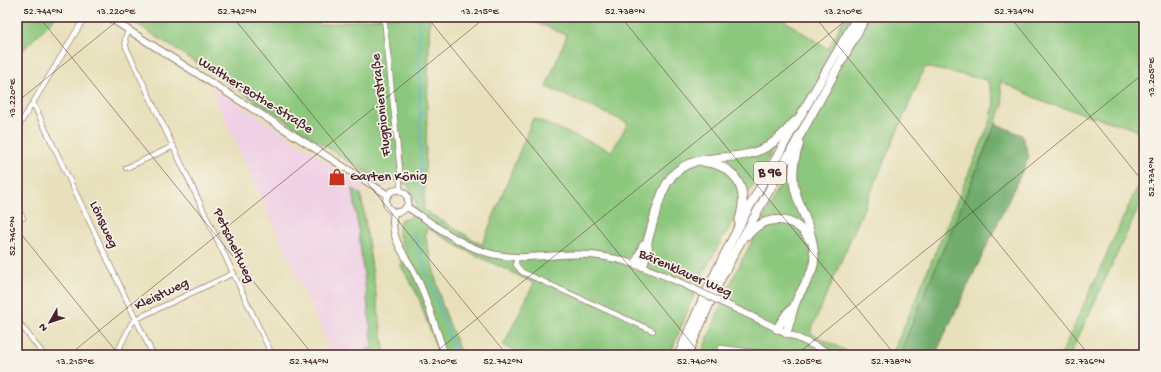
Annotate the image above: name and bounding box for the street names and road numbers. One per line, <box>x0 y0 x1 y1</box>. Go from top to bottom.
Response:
street label: Flugpionierstraße <box>368 52 396 158</box>
street label: Walther-Bothe-Straße <box>194 54 316 139</box>
road number: B 96 <box>754 162 786 184</box>
street label: Lönsweg <box>85 199 121 251</box>
street label: Petscheltweg <box>208 205 258 286</box>
street label: Bärenklauer Weg <box>635 245 734 302</box>
street label: Kleistweg <box>132 275 192 315</box>

